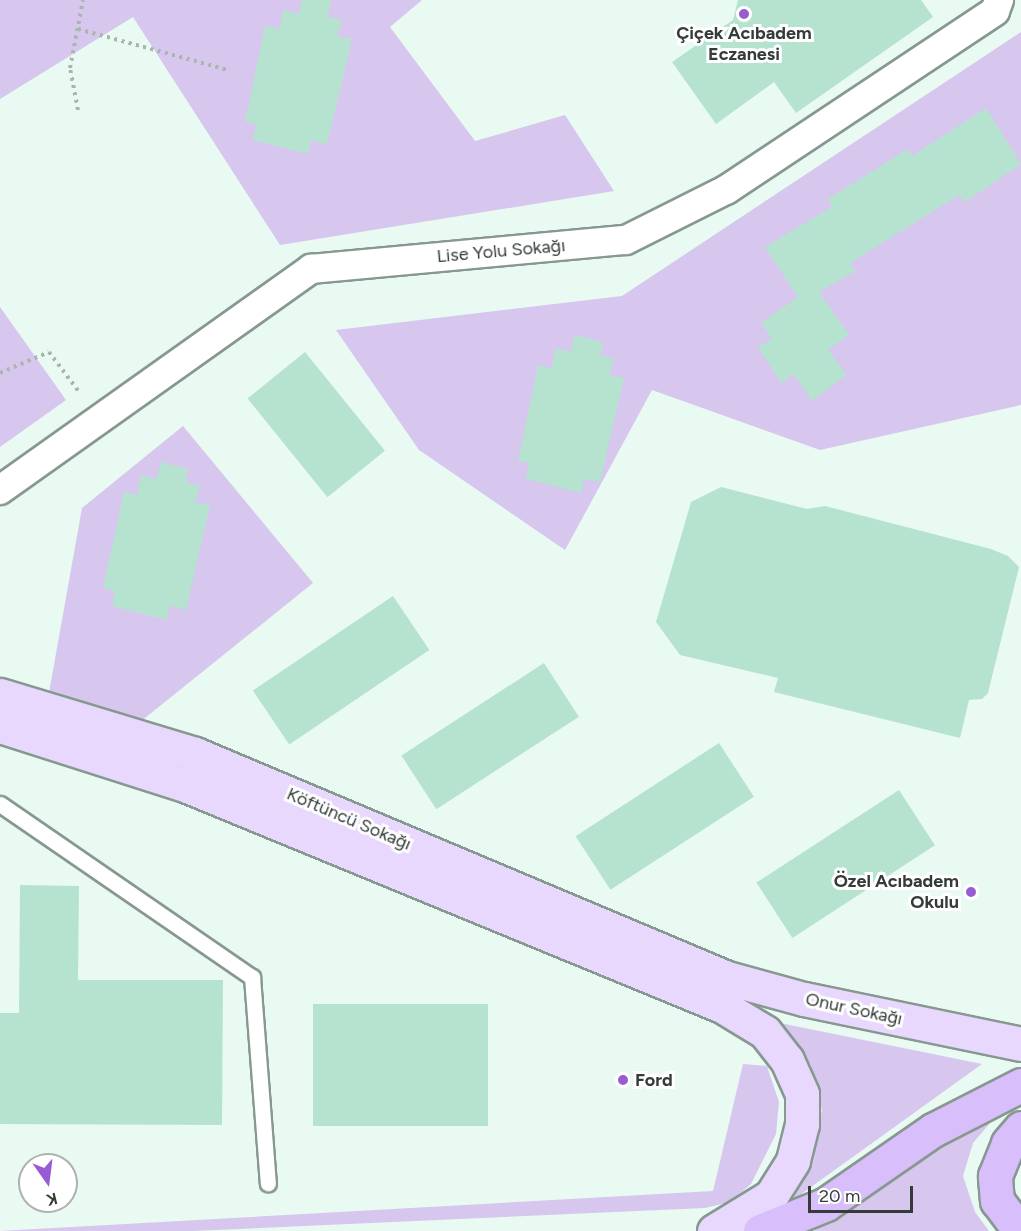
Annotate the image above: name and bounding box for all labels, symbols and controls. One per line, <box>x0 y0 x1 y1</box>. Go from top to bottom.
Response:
marker: Çiçek Acıbadem Eczanesi <box>737 7 751 21</box>
place label: Çiçek Acıbadem Eczanesi <box>676 23 812 66</box>
street label: Lise Yolu Sokağı <box>436 235 566 267</box>
street label: Köftüncü Sokağı <box>284 783 414 855</box>
place label: Özel Acıbadem Okulu <box>834 871 959 914</box>
marker: Özel Acıbadem Okulu <box>964 885 978 899</box>
street label: Onur Sokağı <box>804 988 904 1030</box>
place label: Ford <box>635 1069 673 1091</box>
marker: Ford <box>616 1073 630 1087</box>
north arrow <box>18 1153 78 1213</box>
scale bar <box>811 1174 916 1212</box>
text: 20 m <box>819 1185 860 1207</box>
text: K <box>45 1189 59 1210</box>

